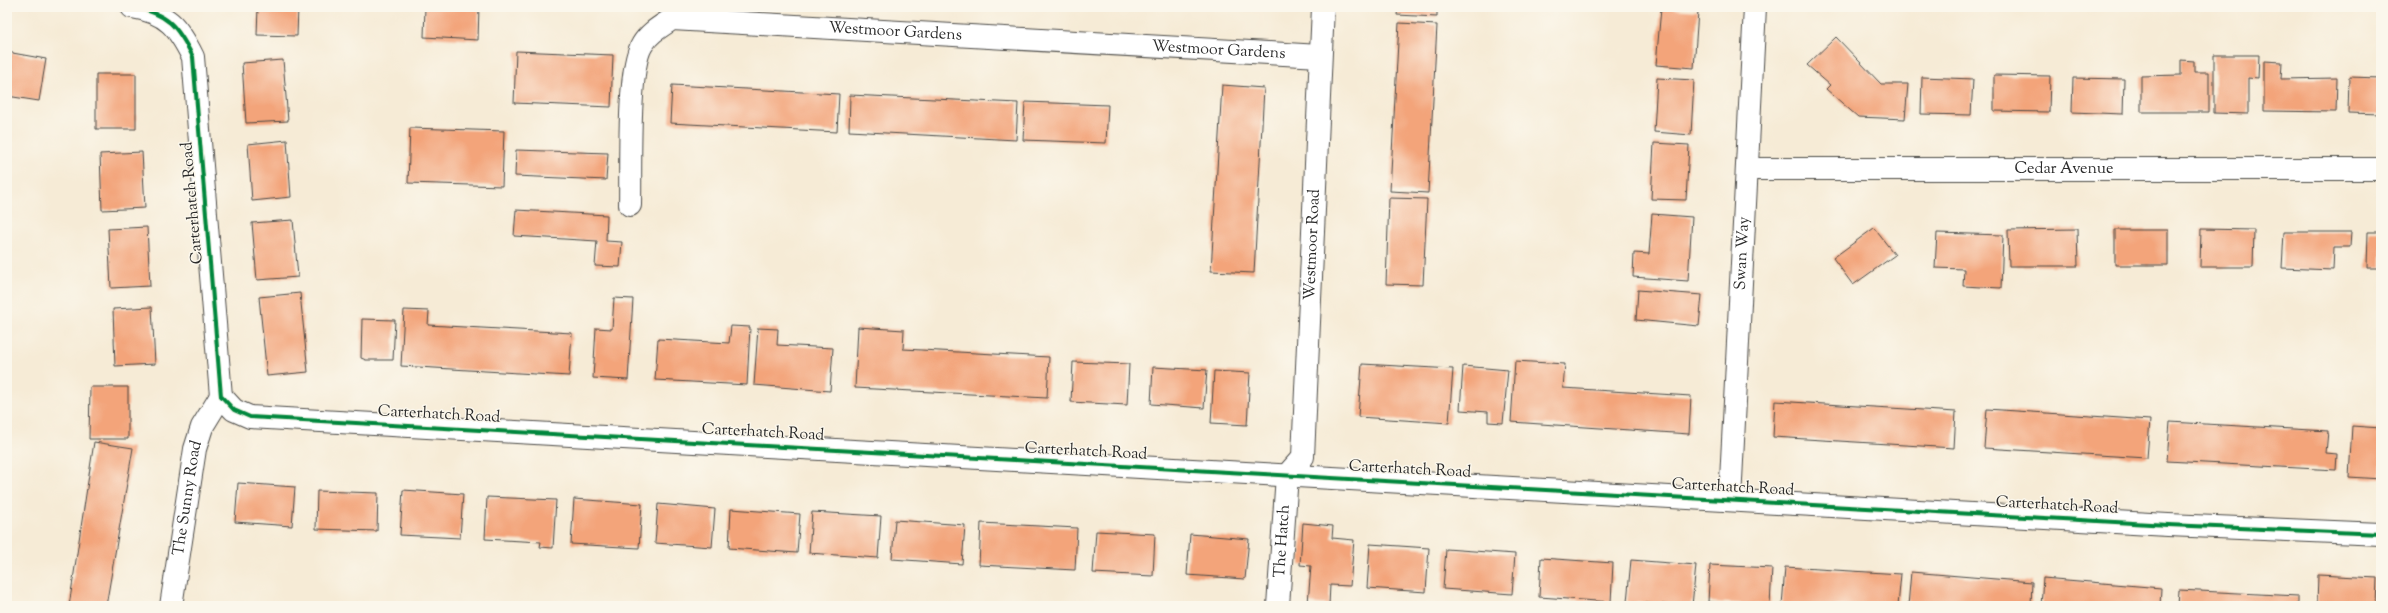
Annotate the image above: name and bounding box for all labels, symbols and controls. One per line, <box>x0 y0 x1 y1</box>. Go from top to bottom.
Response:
street label: Westmoor Gardens <box>828 16 963 47</box>
street label: Westmoor Gardens <box>1151 35 1286 66</box>
street label: Carterhatch Road <box>176 141 210 265</box>
street label: Cedar Avenue <box>2014 158 2114 181</box>
street label: Westmoor Road <box>1298 188 1326 301</box>
street label: Swan Way <box>1729 216 1756 291</box>
street label: Carterhatch Road <box>377 400 501 430</box>
street label: Carterhatch Road <box>701 418 825 448</box>
street label: Carterhatch Road <box>1024 437 1148 467</box>
street label: The Sunny Road <box>167 438 208 557</box>
street label: Carterhatch Road <box>1348 455 1472 485</box>
street label: Carterhatch Road <box>1671 473 1795 503</box>
street label: Carterhatch Road <box>1995 491 2119 521</box>
street label: The Hatch <box>1268 503 1296 579</box>

